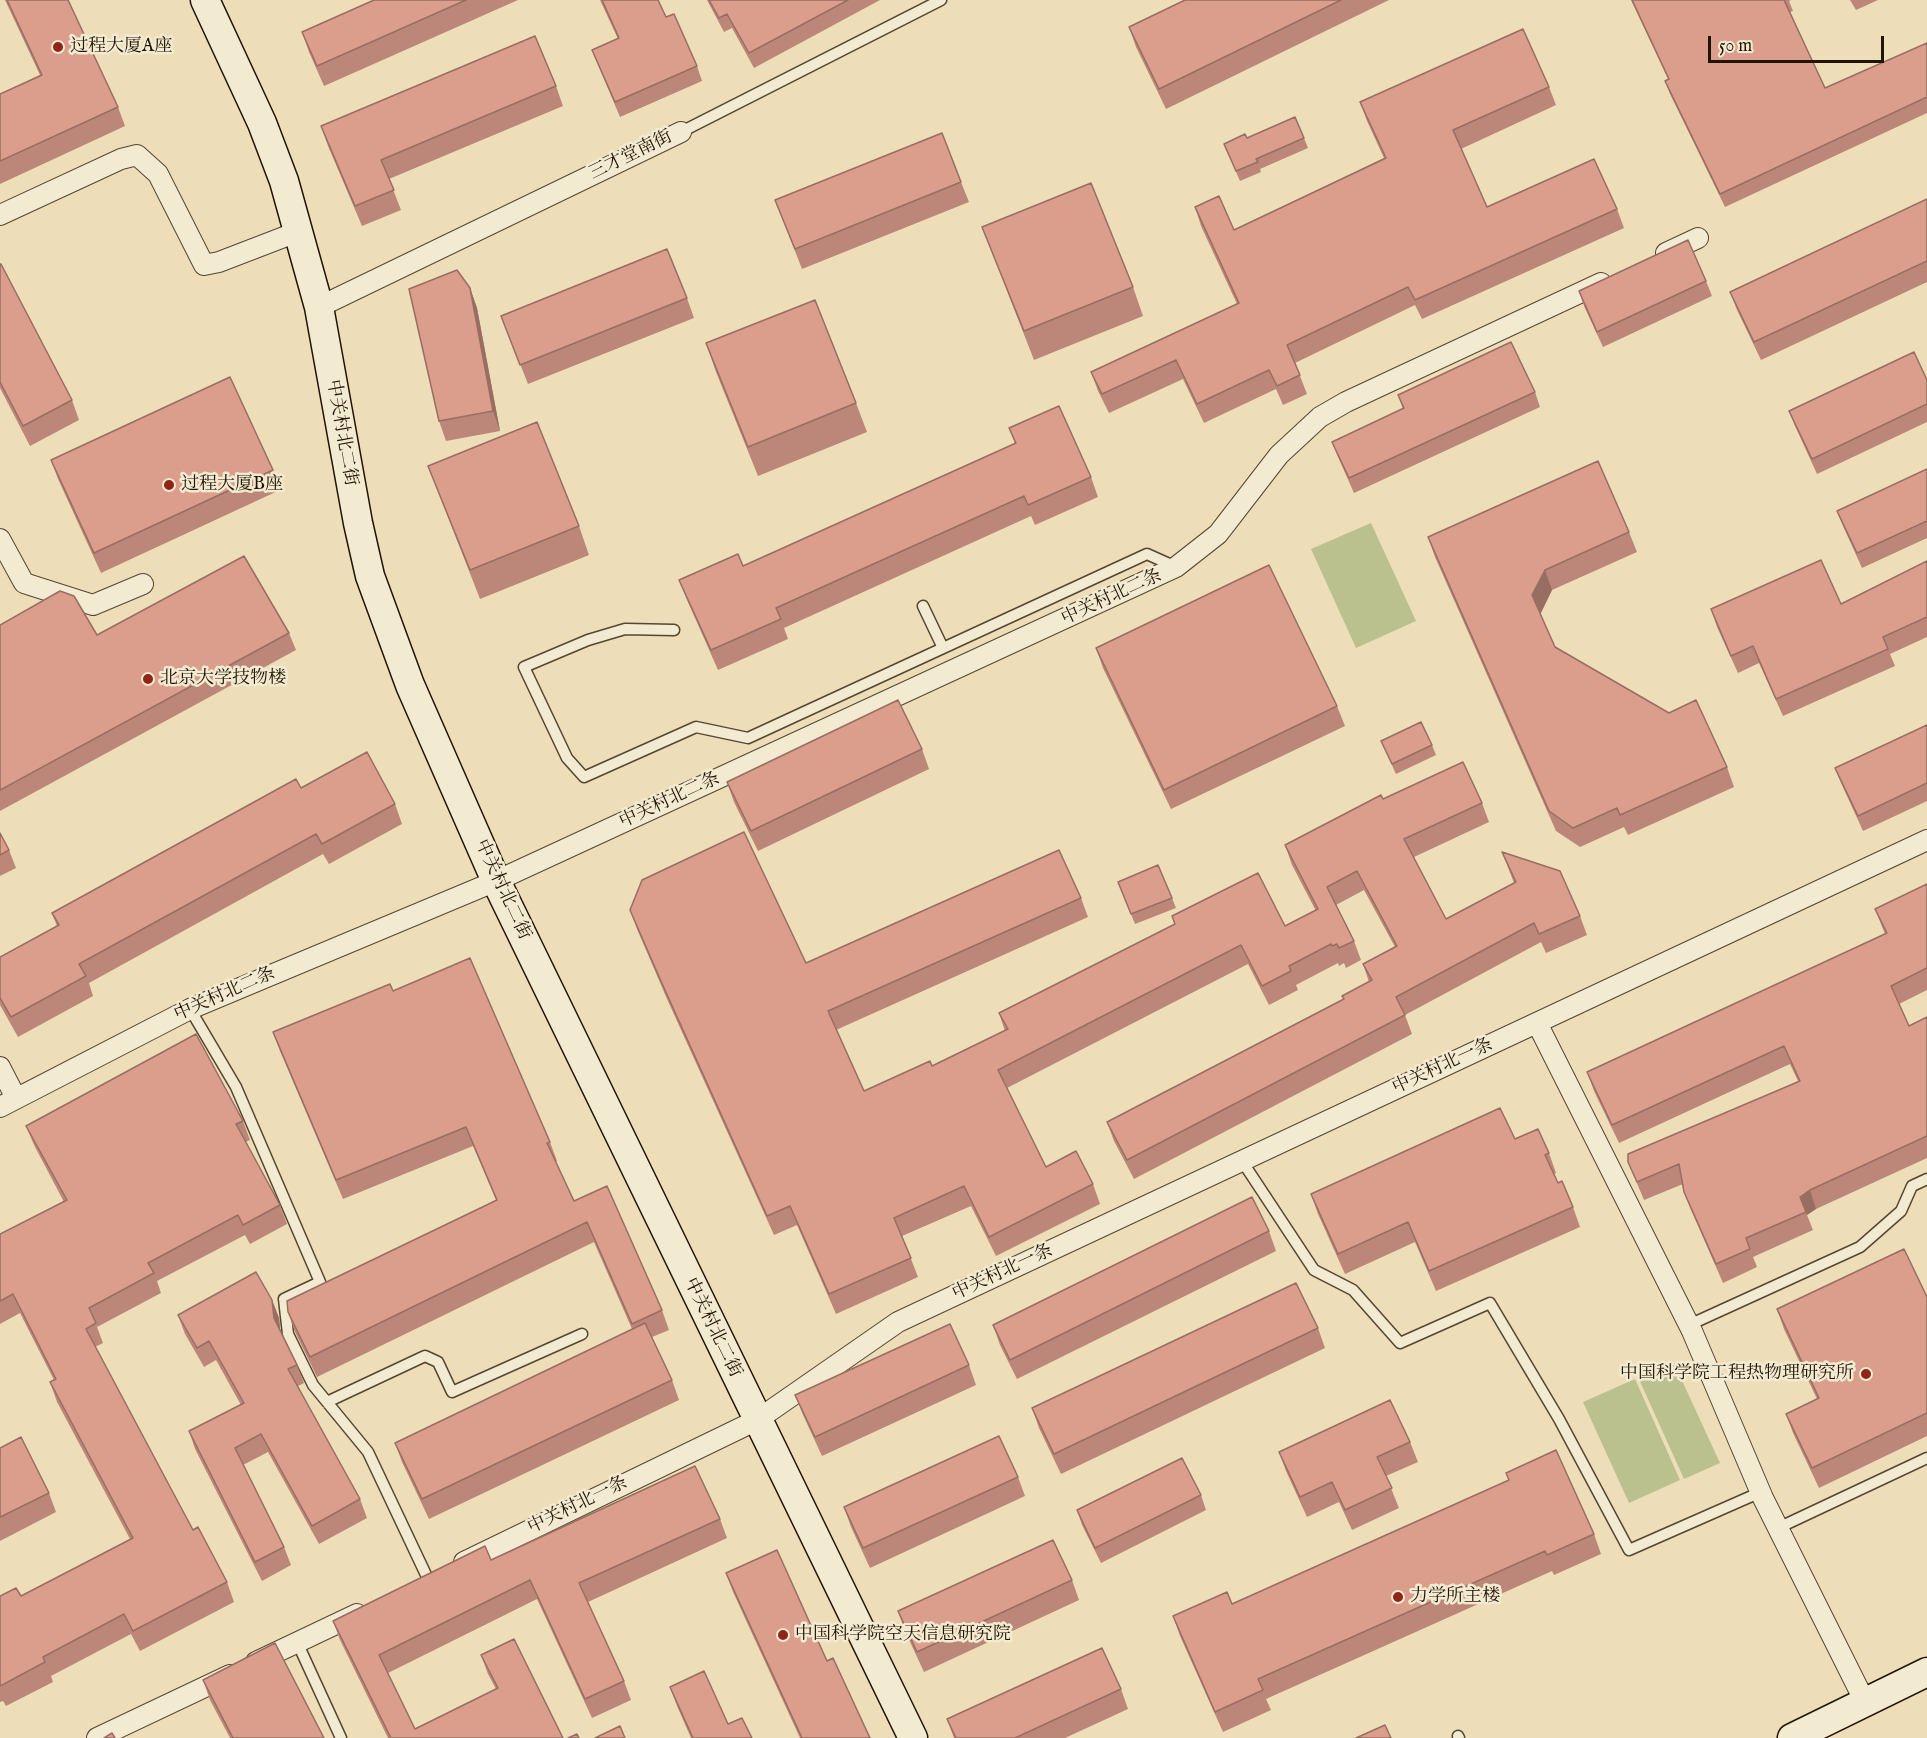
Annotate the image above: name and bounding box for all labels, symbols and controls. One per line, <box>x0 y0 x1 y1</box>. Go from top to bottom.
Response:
scale bar <box>1711 24 1886 62</box>
text: 50 m <box>1719 35 1752 58</box>
place label: 过程大厦A座 <box>70 36 172 58</box>
marker: 过程大厦A座 <box>51 40 65 54</box>
street label: 三才堂南街 <box>586 127 676 185</box>
street label: 中关村北二街 <box>321 378 361 488</box>
place label: 过程大厦B座 <box>181 474 283 496</box>
marker: 过程大厦B座 <box>162 478 176 492</box>
street label: 中关村北二条 <box>1058 565 1166 631</box>
place label: 北京大学技物楼 <box>160 668 286 690</box>
marker: 北京大学技物楼 <box>141 672 155 686</box>
street label: 中关村北二条 <box>616 768 724 834</box>
street label: 中关村北二街 <box>469 836 535 944</box>
street label: 中关村北二条 <box>171 963 279 1027</box>
street label: 中关村北一条 <box>1389 1034 1497 1100</box>
street label: 中关村北一条 <box>949 1240 1057 1306</box>
street label: 中关村北二街 <box>679 1275 745 1381</box>
place label: 中国科学院工程热物理研究所 <box>1620 1363 1854 1385</box>
marker: 中国科学院工程热物理研究所 <box>1859 1367 1873 1381</box>
street label: 中关村北一条 <box>525 1473 631 1539</box>
place label: 力学所主楼 <box>1410 1586 1500 1608</box>
marker: 力学所主楼 <box>1391 1590 1405 1604</box>
place label: 中国科学院空天信息研究院 <box>795 1624 1011 1646</box>
marker: 中国科学院空天信息研究院 <box>776 1628 790 1642</box>

